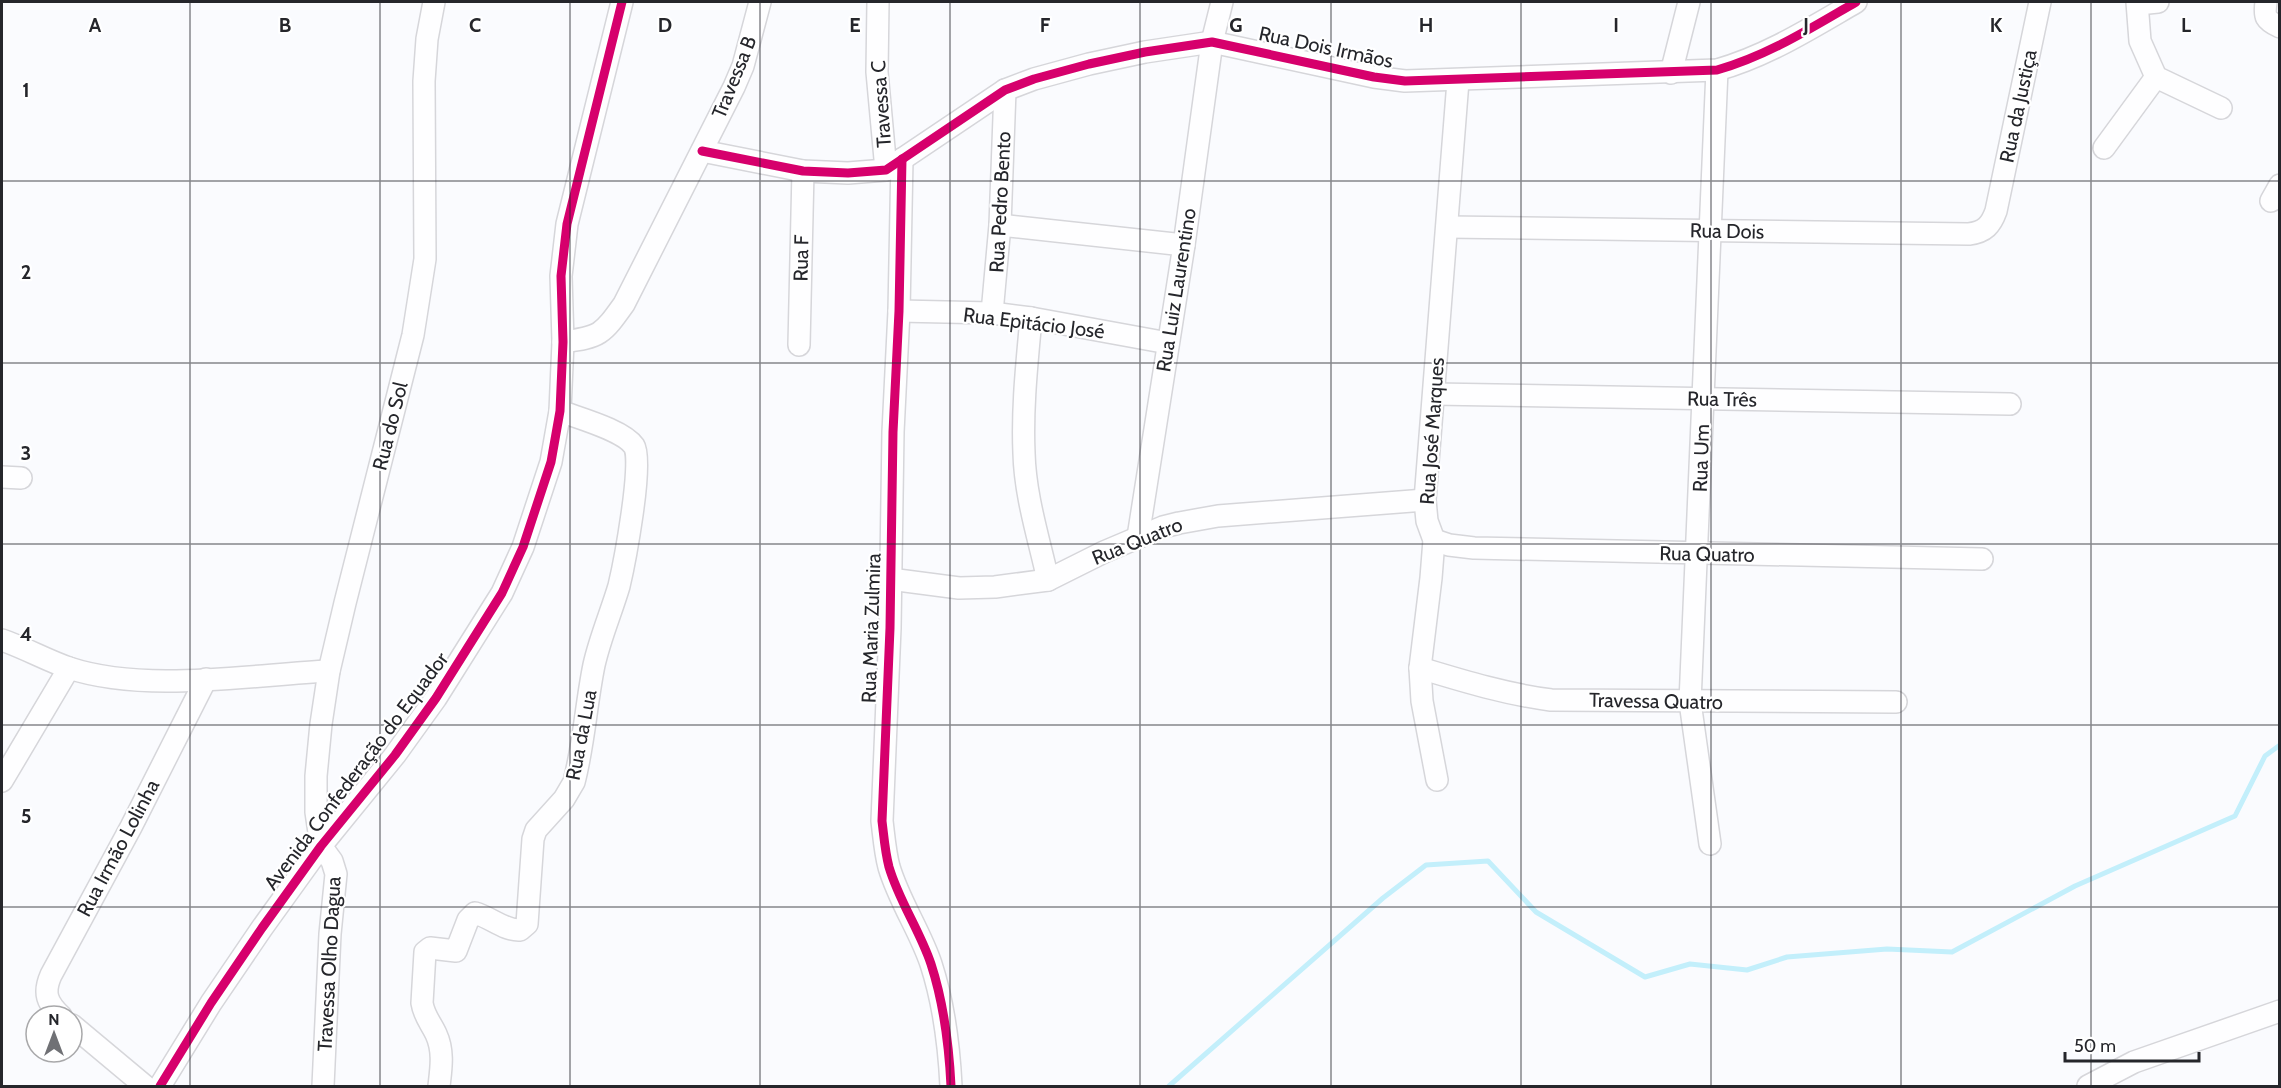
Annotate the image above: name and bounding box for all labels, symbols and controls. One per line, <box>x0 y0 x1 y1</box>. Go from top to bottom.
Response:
text: A <box>89 13 102 37</box>
text: B <box>279 13 291 37</box>
text: C <box>469 13 481 37</box>
text: D <box>658 13 672 37</box>
text: E <box>849 13 861 37</box>
text: F <box>1040 13 1051 37</box>
text: G <box>1229 13 1243 37</box>
text: H <box>1419 13 1433 37</box>
text: I <box>1613 13 1619 37</box>
text: J <box>1802 13 1809 37</box>
text: K <box>1990 13 2003 37</box>
text: L <box>2181 13 2191 37</box>
street label: Rua Dois Irmãos <box>1257 21 1395 73</box>
street label: Travessa B <box>707 32 761 122</box>
street label: Rua da Justiça <box>1994 47 2042 165</box>
street label: Travessa C <box>866 60 896 148</box>
text: 1 <box>22 78 30 102</box>
street label: Rua Pedro Bento <box>984 131 1016 273</box>
street label: Rua Luiz Laurentino <box>1151 206 1201 374</box>
street label: Rua Dois <box>1690 218 1764 244</box>
street label: Rua F <box>789 234 813 282</box>
text: 2 <box>21 260 31 284</box>
street label: Rua Epitácio José <box>962 302 1106 344</box>
street label: Rua José Marques <box>1415 357 1449 505</box>
street label: Rua do Sol <box>367 379 413 473</box>
street label: Rua Três <box>1687 386 1757 412</box>
street label: Rua Um <box>1688 424 1714 492</box>
text: 3 <box>21 441 31 465</box>
street label: Rua Quatro <box>1088 512 1186 570</box>
street label: Rua Quatro <box>1659 541 1755 567</box>
street label: Rua Maria Zulmira <box>856 552 886 703</box>
text: 4 <box>20 622 32 646</box>
street label: Avenida Confederação do Equador <box>259 647 454 895</box>
street label: Rua da Lua <box>560 687 602 782</box>
street label: Travessa Quatro <box>1589 688 1723 714</box>
street label: Rua Irmão Lolinha <box>72 775 164 921</box>
text: 5 <box>21 804 31 828</box>
street label: Travessa Olho Dagua <box>312 875 346 1052</box>
north arrow <box>24 1004 84 1064</box>
text: N <box>48 1010 60 1029</box>
scale bar <box>2065 1025 2198 1063</box>
text: 50 m <box>2074 1035 2116 1057</box>

